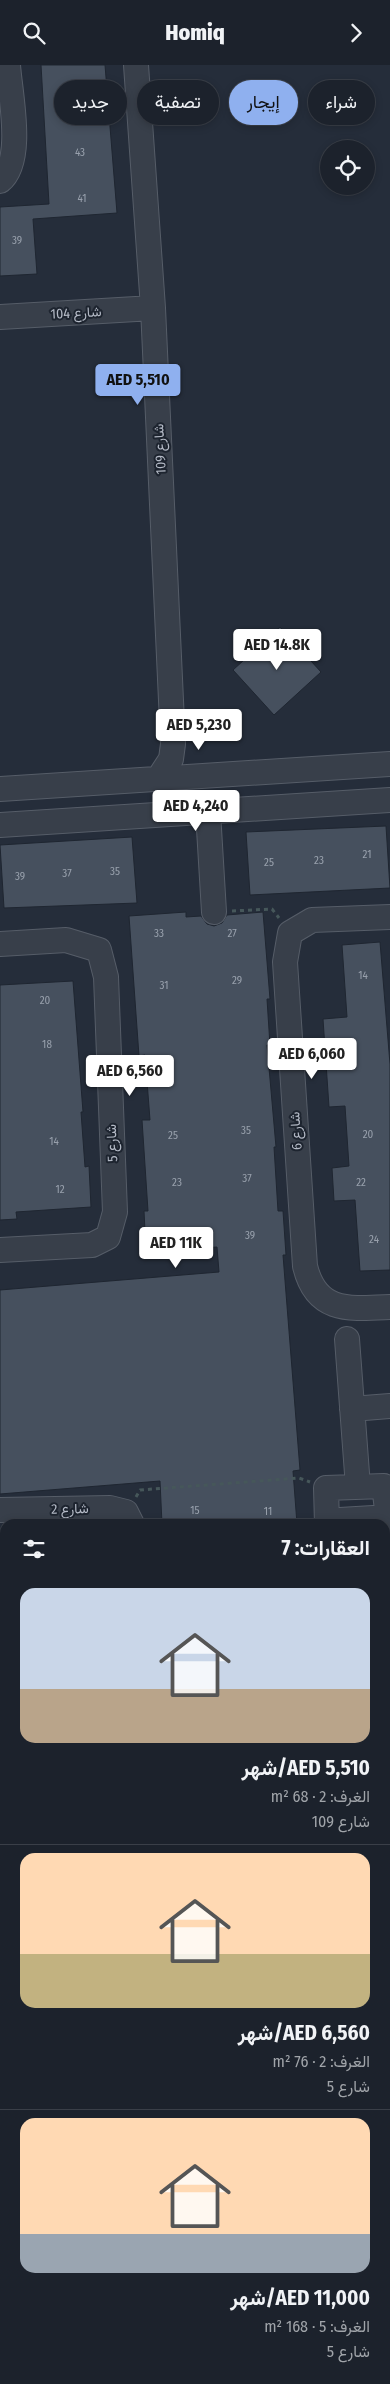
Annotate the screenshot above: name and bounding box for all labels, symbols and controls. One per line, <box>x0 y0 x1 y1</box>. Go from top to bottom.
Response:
icon: search <box>20 19 48 47</box>
text: Homiq <box>165 19 225 46</box>
icon: forward <box>342 19 370 47</box>
chip: جديد <box>54 80 127 125</box>
chip: تصفية <box>137 80 219 125</box>
chip: إيجار <box>229 80 298 125</box>
chip: شراء <box>308 80 375 125</box>
map controls <box>320 140 375 195</box>
button: locate <box>320 140 375 195</box>
house number: 43 <box>75 146 85 159</box>
house number: 41 <box>77 192 87 205</box>
house number: 39 <box>12 234 22 247</box>
street label: شارع 104 <box>50 303 102 325</box>
pin: AED 5,510 <box>81 363 195 406</box>
text: AED 5,510 <box>106 370 170 389</box>
street label: شارع 109 <box>150 423 172 475</box>
pin: AED 14.8K <box>220 629 334 671</box>
text: AED 14.8K <box>244 635 310 654</box>
pin: AED 5,230 <box>142 709 256 751</box>
text: AED 5,230 <box>167 715 231 734</box>
pin: AED 4,240 <box>139 789 253 832</box>
text: AED 4,240 <box>163 796 229 815</box>
house number: 21 <box>363 848 371 861</box>
house number: 23 <box>314 854 324 867</box>
house number: 25 <box>264 856 274 869</box>
house number: 35 <box>110 865 120 878</box>
house number: 37 <box>62 867 72 880</box>
house number: 39 <box>15 870 25 883</box>
house number: 33 <box>154 927 164 940</box>
house number: 27 <box>227 927 237 940</box>
house number: 14 <box>358 969 368 982</box>
house number: 29 <box>232 974 242 987</box>
house number: 31 <box>160 979 169 992</box>
house number: 20 <box>40 994 51 1007</box>
pin: AED 6,060 <box>255 1037 369 1080</box>
house number: 18 <box>42 1038 52 1051</box>
text: AED 6,060 <box>279 1044 345 1063</box>
pin: AED 6,560 <box>73 1055 187 1097</box>
text: AED 6,560 <box>97 1061 163 1080</box>
street label: شارع 6 <box>286 1111 308 1151</box>
street label: شارع 5 <box>103 1124 123 1162</box>
house number: 35 <box>241 1124 251 1137</box>
house number: 20 <box>363 1128 374 1141</box>
house number: 25 <box>168 1129 178 1142</box>
house number: 14 <box>49 1135 59 1148</box>
house number: 37 <box>242 1172 252 1185</box>
house number: 23 <box>172 1176 182 1189</box>
house number: 22 <box>356 1176 366 1189</box>
house number: 12 <box>55 1183 65 1196</box>
pin: AED 11K <box>130 1227 222 1269</box>
house number: 39 <box>245 1229 255 1242</box>
text: AED 11K <box>150 1233 202 1252</box>
house number: 24 <box>369 1233 380 1246</box>
street label: شارع 2 <box>51 1500 89 1520</box>
house number: 15 <box>190 1504 200 1517</box>
house number: 11 <box>264 1505 272 1518</box>
icon: filters <box>20 1535 48 1563</box>
text: العقارات: 7 <box>281 1535 370 1561</box>
icon: home <box>150 1620 240 1710</box>
text: AED 5,510/شهر <box>242 1755 370 1781</box>
text: الغرف: 2 · 68 m² <box>271 1787 370 1806</box>
text: شارع 109 <box>312 1812 370 1831</box>
icon: home <box>150 1886 240 1976</box>
text: AED 6,560/شهر <box>238 2020 370 2046</box>
text: الغرف: 2 · 76 m² <box>273 2052 370 2071</box>
text: شارع 5 <box>327 2077 370 2096</box>
icon: home <box>150 2151 240 2241</box>
text: AED 11,000/شهر <box>230 2285 370 2311</box>
text: الغرف: 5 · 168 m² <box>264 2317 370 2336</box>
text: شارع 5 <box>327 2342 370 2361</box>

